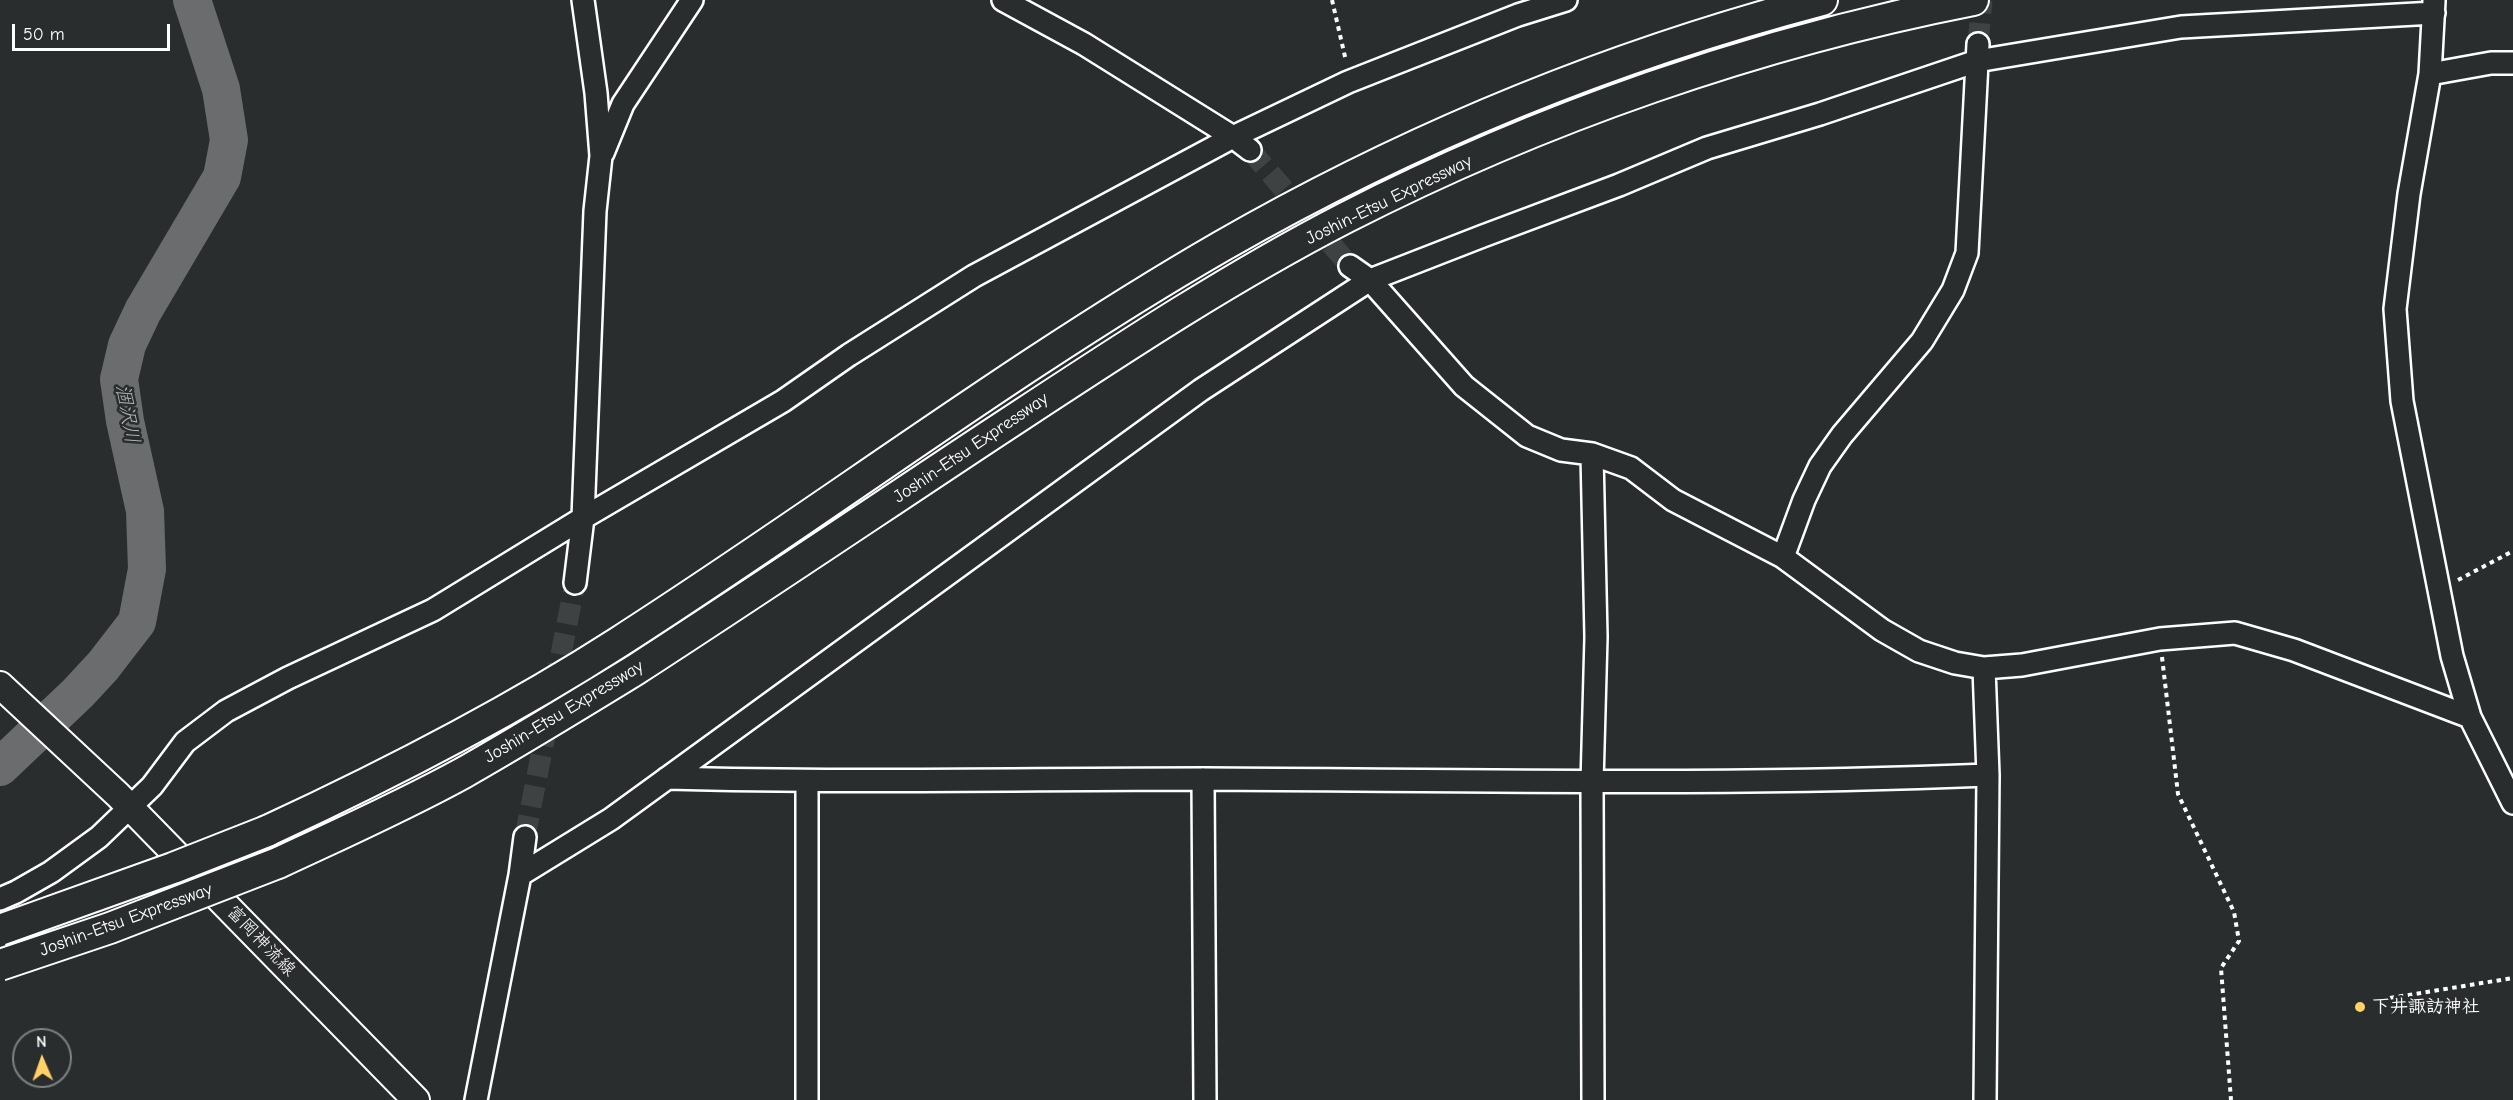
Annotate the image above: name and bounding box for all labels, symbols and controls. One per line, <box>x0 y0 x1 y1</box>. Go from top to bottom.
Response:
scale bar <box>15 12 172 50</box>
text: 50 m <box>23 24 65 45</box>
street label: Joshin-Etsu Expressway <box>1302 150 1476 250</box>
water label: 涸沢川 <box>110 382 144 446</box>
street label: Joshin-Etsu Expressway <box>889 388 1053 508</box>
street label: Joshin-Etsu Expressway <box>480 656 648 768</box>
street label: Joshin-Etsu Expressway <box>37 879 215 961</box>
street label: 富岡神流線 <box>222 901 300 981</box>
place label: 下井諏訪神社 <box>2372 996 2480 1018</box>
marker: 下井諏訪神社 <box>2353 1000 2367 1014</box>
north arrow <box>12 1028 72 1088</box>
text: N <box>36 1033 47 1051</box>

